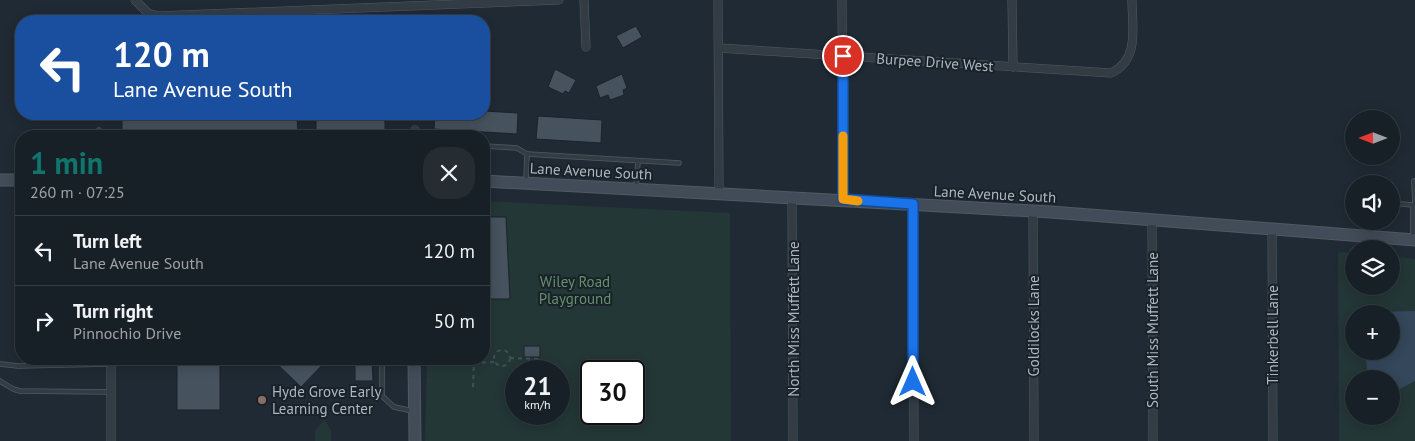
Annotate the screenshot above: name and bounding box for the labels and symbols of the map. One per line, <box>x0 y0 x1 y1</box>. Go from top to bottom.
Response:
pin <box>822 35 864 77</box>
street label: Burpee Drive West <box>876 48 994 76</box>
north arrow <box>1345 110 1400 165</box>
street label: Lane Avenue South <box>529 158 653 184</box>
street label: Lane Avenue South <box>933 181 1057 207</box>
street label: North Miss Muffett Lane <box>784 241 803 397</box>
street label: South Miss Muffett Lane <box>1143 252 1162 408</box>
park label: Wiley Road Playground <box>539 272 611 308</box>
street label: Goldilocks Lane <box>1024 275 1043 377</box>
street label: Tinkerbell Lane <box>1263 285 1282 385</box>
position arrow <box>886 355 938 407</box>
speed limit sign: 30 <box>580 360 645 425</box>
place label: Hyde Grove Early Learning Center <box>272 382 382 418</box>
marker: Hyde Grove Early Learning Center <box>256 394 268 406</box>

